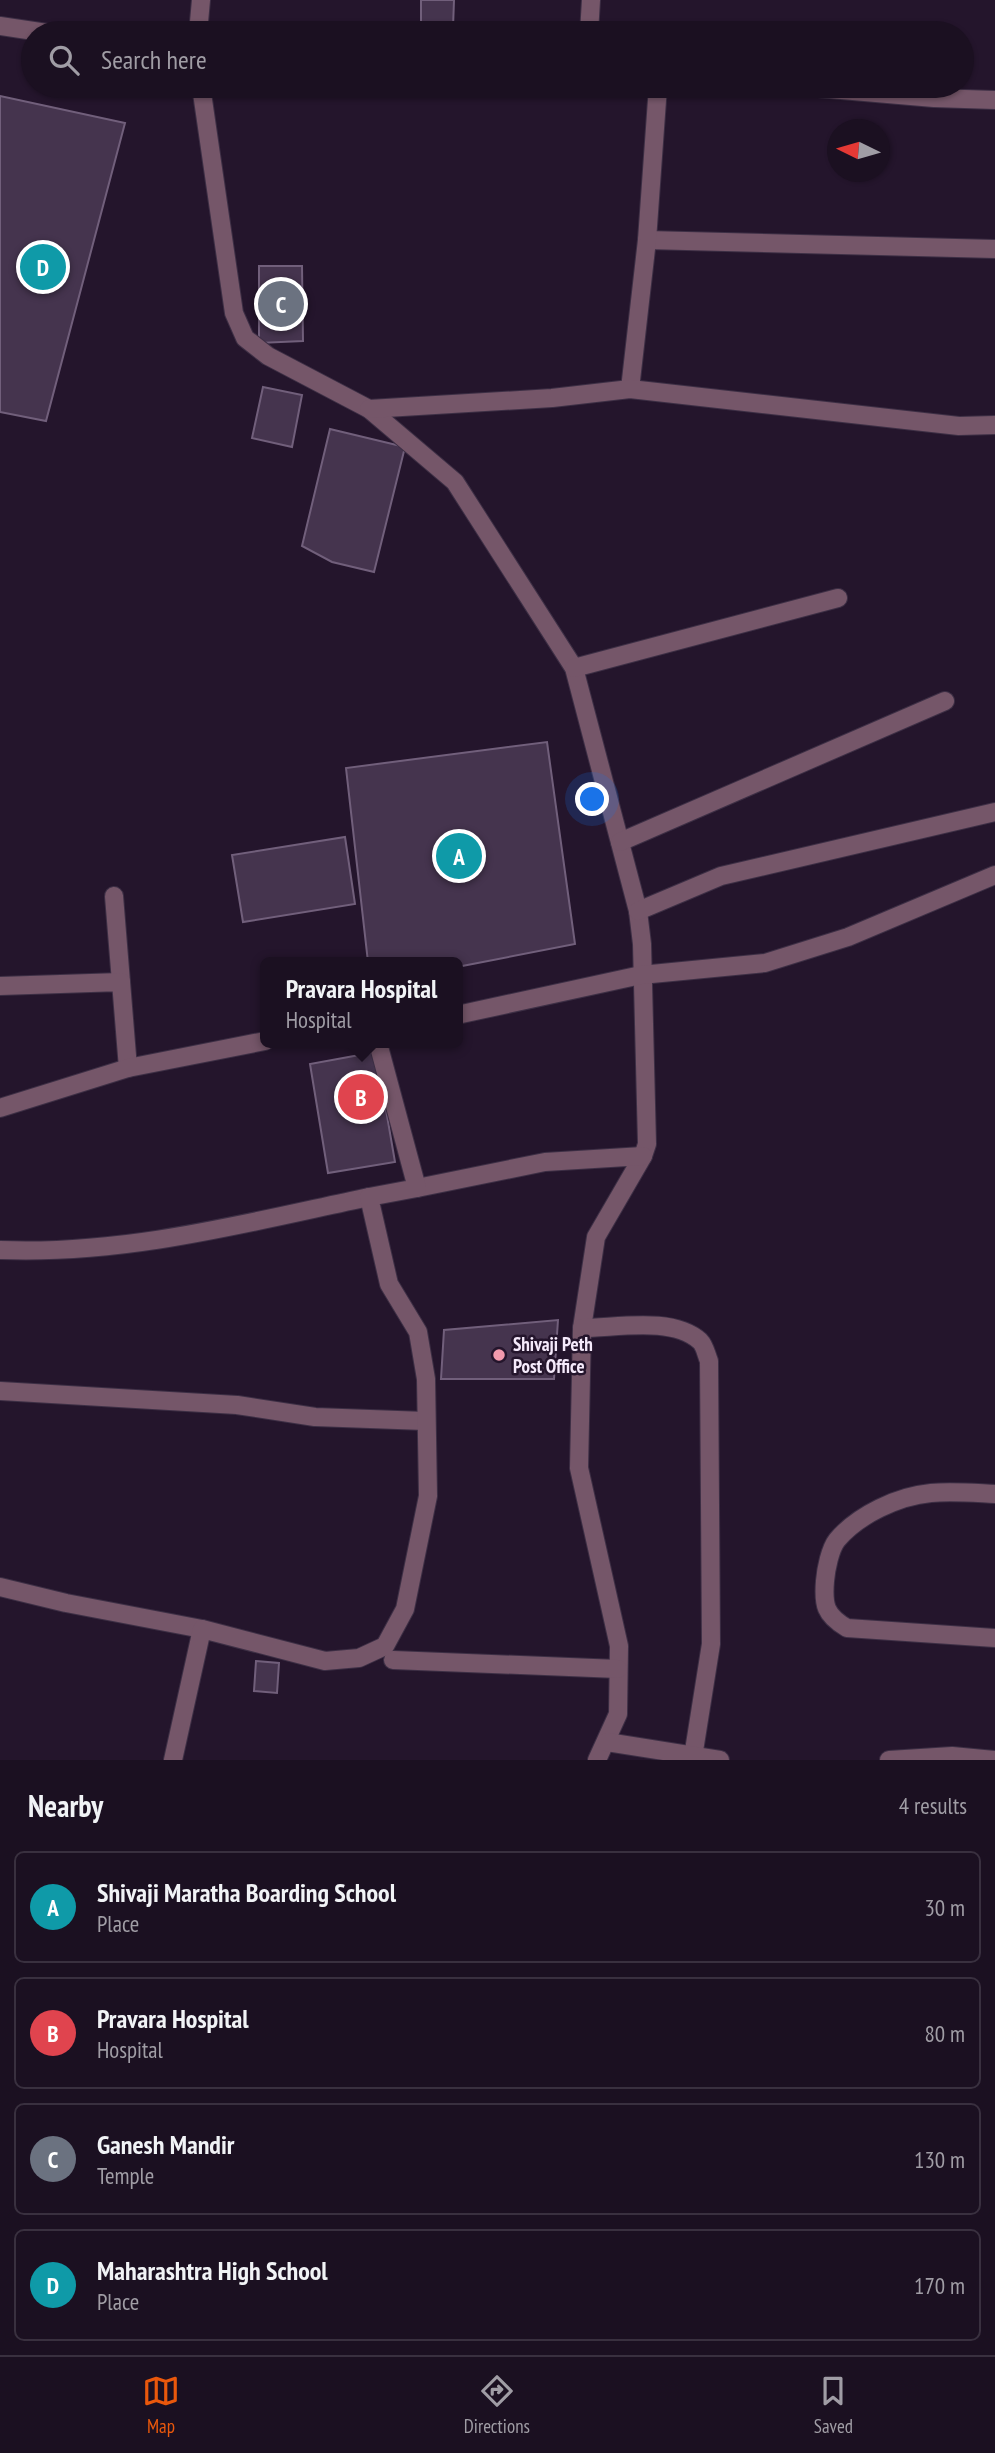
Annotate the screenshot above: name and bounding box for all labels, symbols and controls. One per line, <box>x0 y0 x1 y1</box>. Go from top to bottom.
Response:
search box <box>21 21 974 98</box>
icon: search <box>45 41 83 79</box>
text: Search here <box>101 43 207 76</box>
north arrow <box>827 119 890 182</box>
pin: D <box>20 241 66 293</box>
pin: C <box>258 278 304 330</box>
your location <box>575 782 609 816</box>
pin: A <box>436 830 482 882</box>
popup <box>260 957 463 1048</box>
text: Pravara Hospital <box>286 972 437 1005</box>
text: Hospital <box>286 1005 352 1034</box>
pin: B <box>338 1071 384 1123</box>
place label: Shivaji Peth Post Office <box>513 1332 593 1378</box>
marker: Shivaji Peth Post Office <box>491 1347 507 1363</box>
text: Nearby <box>28 1786 103 1825</box>
text: 4 results <box>899 1791 967 1820</box>
text: Shivaji Maratha Boarding School <box>97 1876 396 1909</box>
text: A <box>47 1893 59 1922</box>
text: 30 m <box>924 1893 965 1922</box>
text: Place <box>97 1909 139 1938</box>
text: Pravara Hospital <box>97 2002 249 2035</box>
text: B <box>47 2019 59 2048</box>
text: 80 m <box>924 2019 965 2048</box>
text: Hospital <box>97 2035 163 2064</box>
text: Ganesh Mandir <box>97 2128 234 2161</box>
text: C <box>48 2145 58 2174</box>
text: 130 m <box>914 2145 965 2174</box>
text: Temple <box>97 2161 154 2190</box>
text: Maharashtra High School <box>97 2254 328 2287</box>
text: D <box>47 2271 59 2300</box>
text: 170 m <box>914 2271 965 2300</box>
text: Place <box>97 2287 139 2316</box>
tab: Map <box>142 2372 180 2438</box>
tab: Directions <box>464 2372 530 2438</box>
tab: Saved <box>814 2372 853 2438</box>

